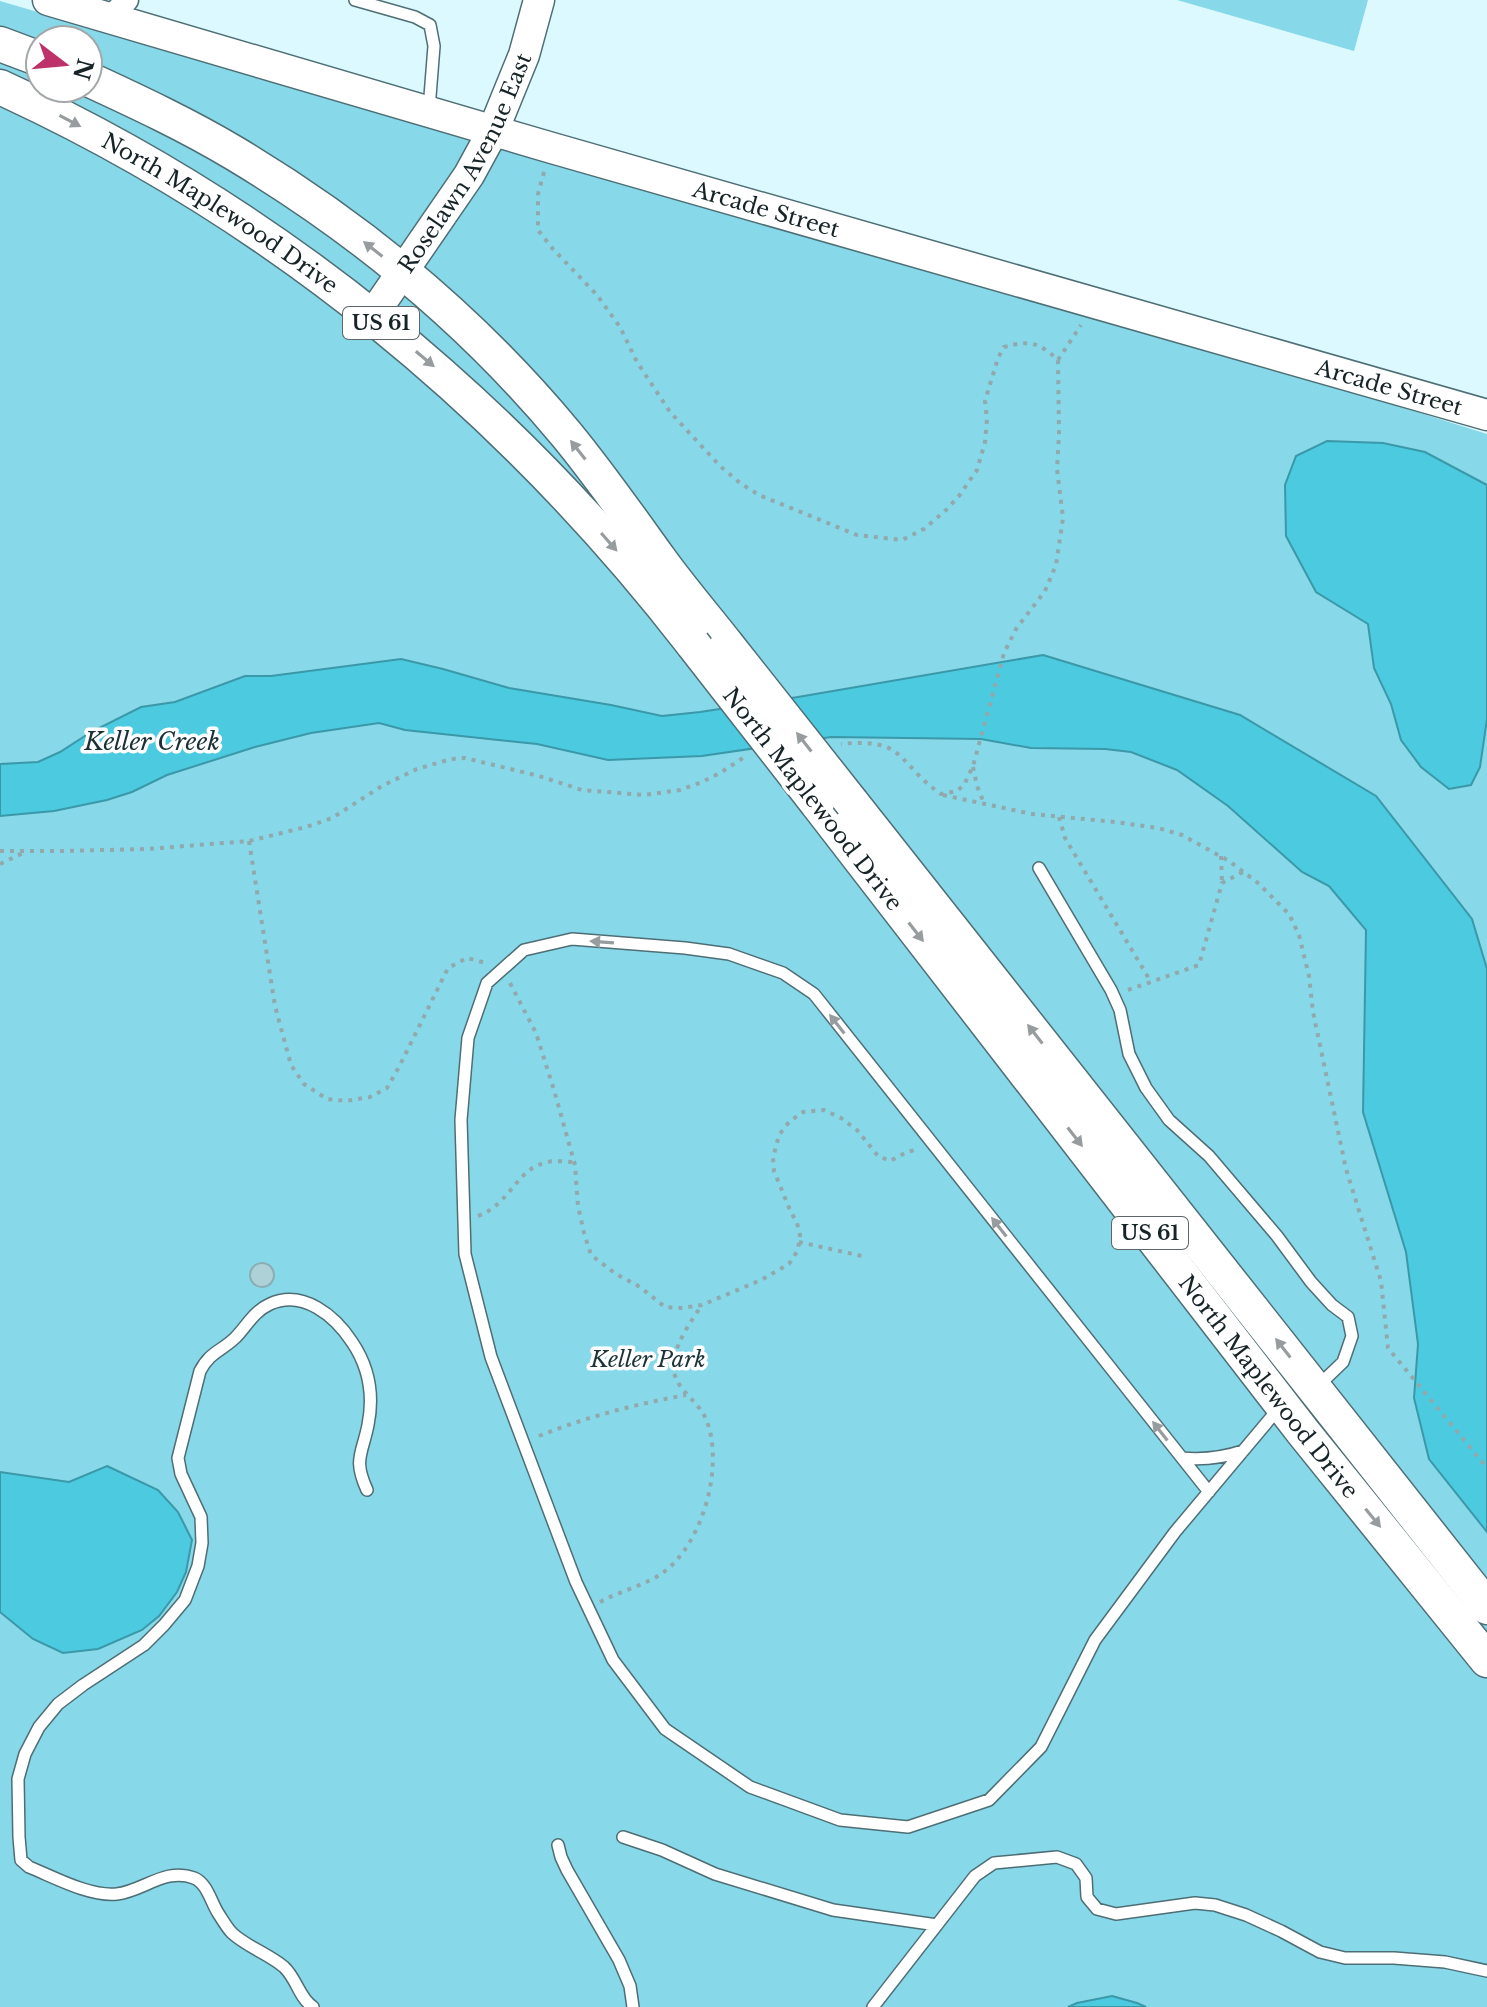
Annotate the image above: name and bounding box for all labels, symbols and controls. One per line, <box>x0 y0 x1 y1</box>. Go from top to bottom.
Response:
north arrow <box>24 24 104 104</box>
street label: Roselawn Avenue East <box>393 48 538 278</box>
text: N <box>67 56 99 83</box>
one-way arrow <box>59 114 82 127</box>
street label: North Maplewood Drive <box>97 127 343 299</box>
street label: Arcade Street <box>689 176 843 244</box>
one-way arrow <box>363 241 383 258</box>
road number: US 61 <box>343 307 419 339</box>
one-way arrow <box>414 350 434 367</box>
street label: Arcade Street <box>1312 354 1466 422</box>
one-way arrow <box>571 440 587 460</box>
one-way arrow <box>600 532 617 552</box>
street label: North Maplewood Drive <box>717 682 908 916</box>
water label: Keller Creek <box>83 727 220 756</box>
one-way arrow <box>796 732 813 752</box>
one-way arrow <box>907 921 923 942</box>
one-way arrow <box>589 935 614 948</box>
one-way arrow <box>829 1013 846 1034</box>
one-way arrow <box>1027 1024 1043 1044</box>
one-way arrow <box>1066 1127 1083 1147</box>
one-way arrow <box>991 1217 1008 1237</box>
road number: US 61 <box>1112 1217 1188 1249</box>
street label: North Maplewood Drive <box>1173 1270 1364 1504</box>
one-way arrow <box>1275 1338 1291 1358</box>
park label: Keller Park <box>590 1346 706 1373</box>
one-way arrow <box>1153 1421 1169 1441</box>
one-way arrow <box>1364 1508 1381 1528</box>

